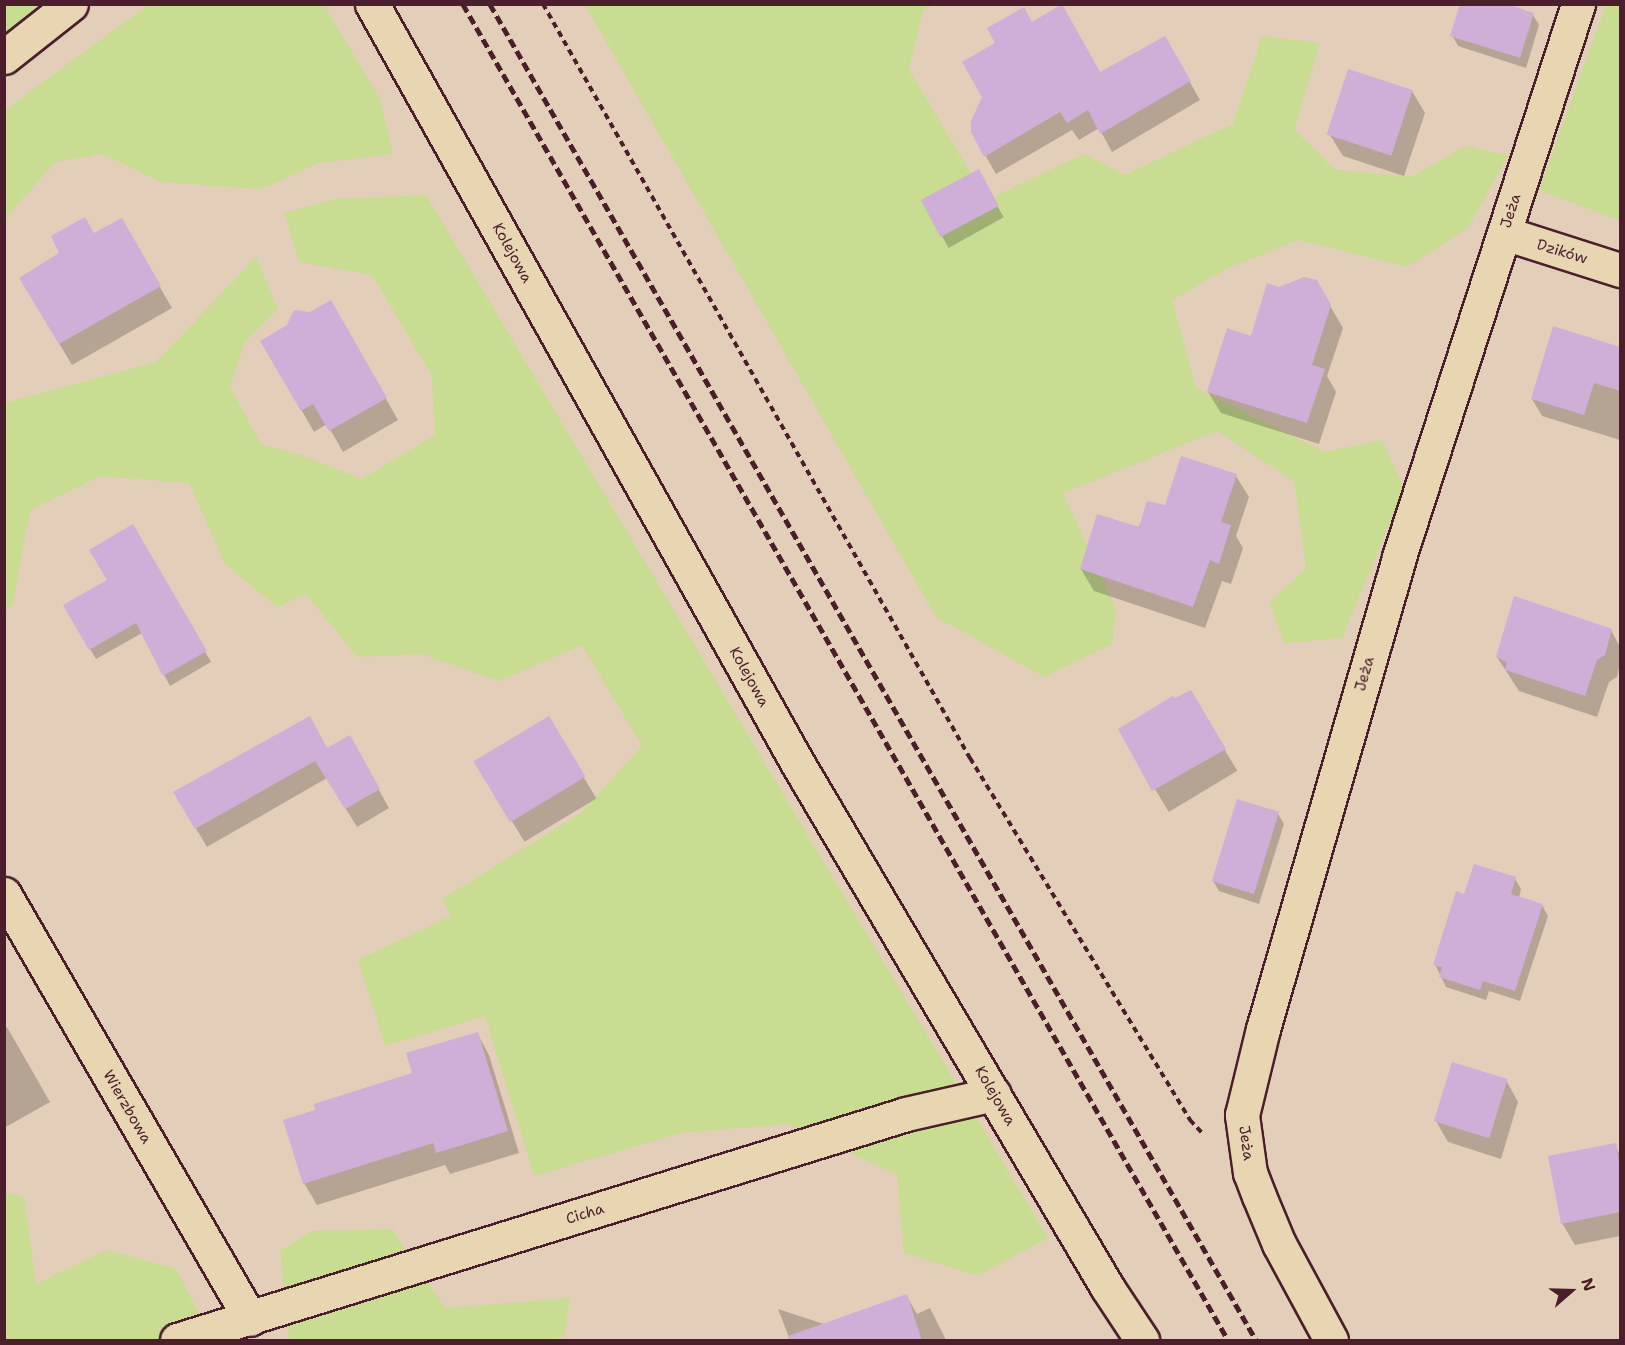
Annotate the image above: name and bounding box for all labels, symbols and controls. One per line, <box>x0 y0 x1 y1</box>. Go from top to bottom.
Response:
street label: Jeża <box>1497 192 1525 230</box>
street label: Kolejowa <box>488 220 536 286</box>
street label: Dzików <box>1534 236 1590 268</box>
street label: Kolejowa <box>725 644 773 710</box>
street label: Jeża <box>1352 655 1378 693</box>
street label: Kolejowa <box>971 1063 1019 1129</box>
street label: Wierzbowa <box>99 1067 155 1147</box>
street label: Jeża <box>1235 1124 1257 1162</box>
street label: Cicha <box>564 1200 606 1228</box>
north arrow <box>1541 1261 1601 1321</box>
text: N <box>1576 1275 1600 1294</box>

